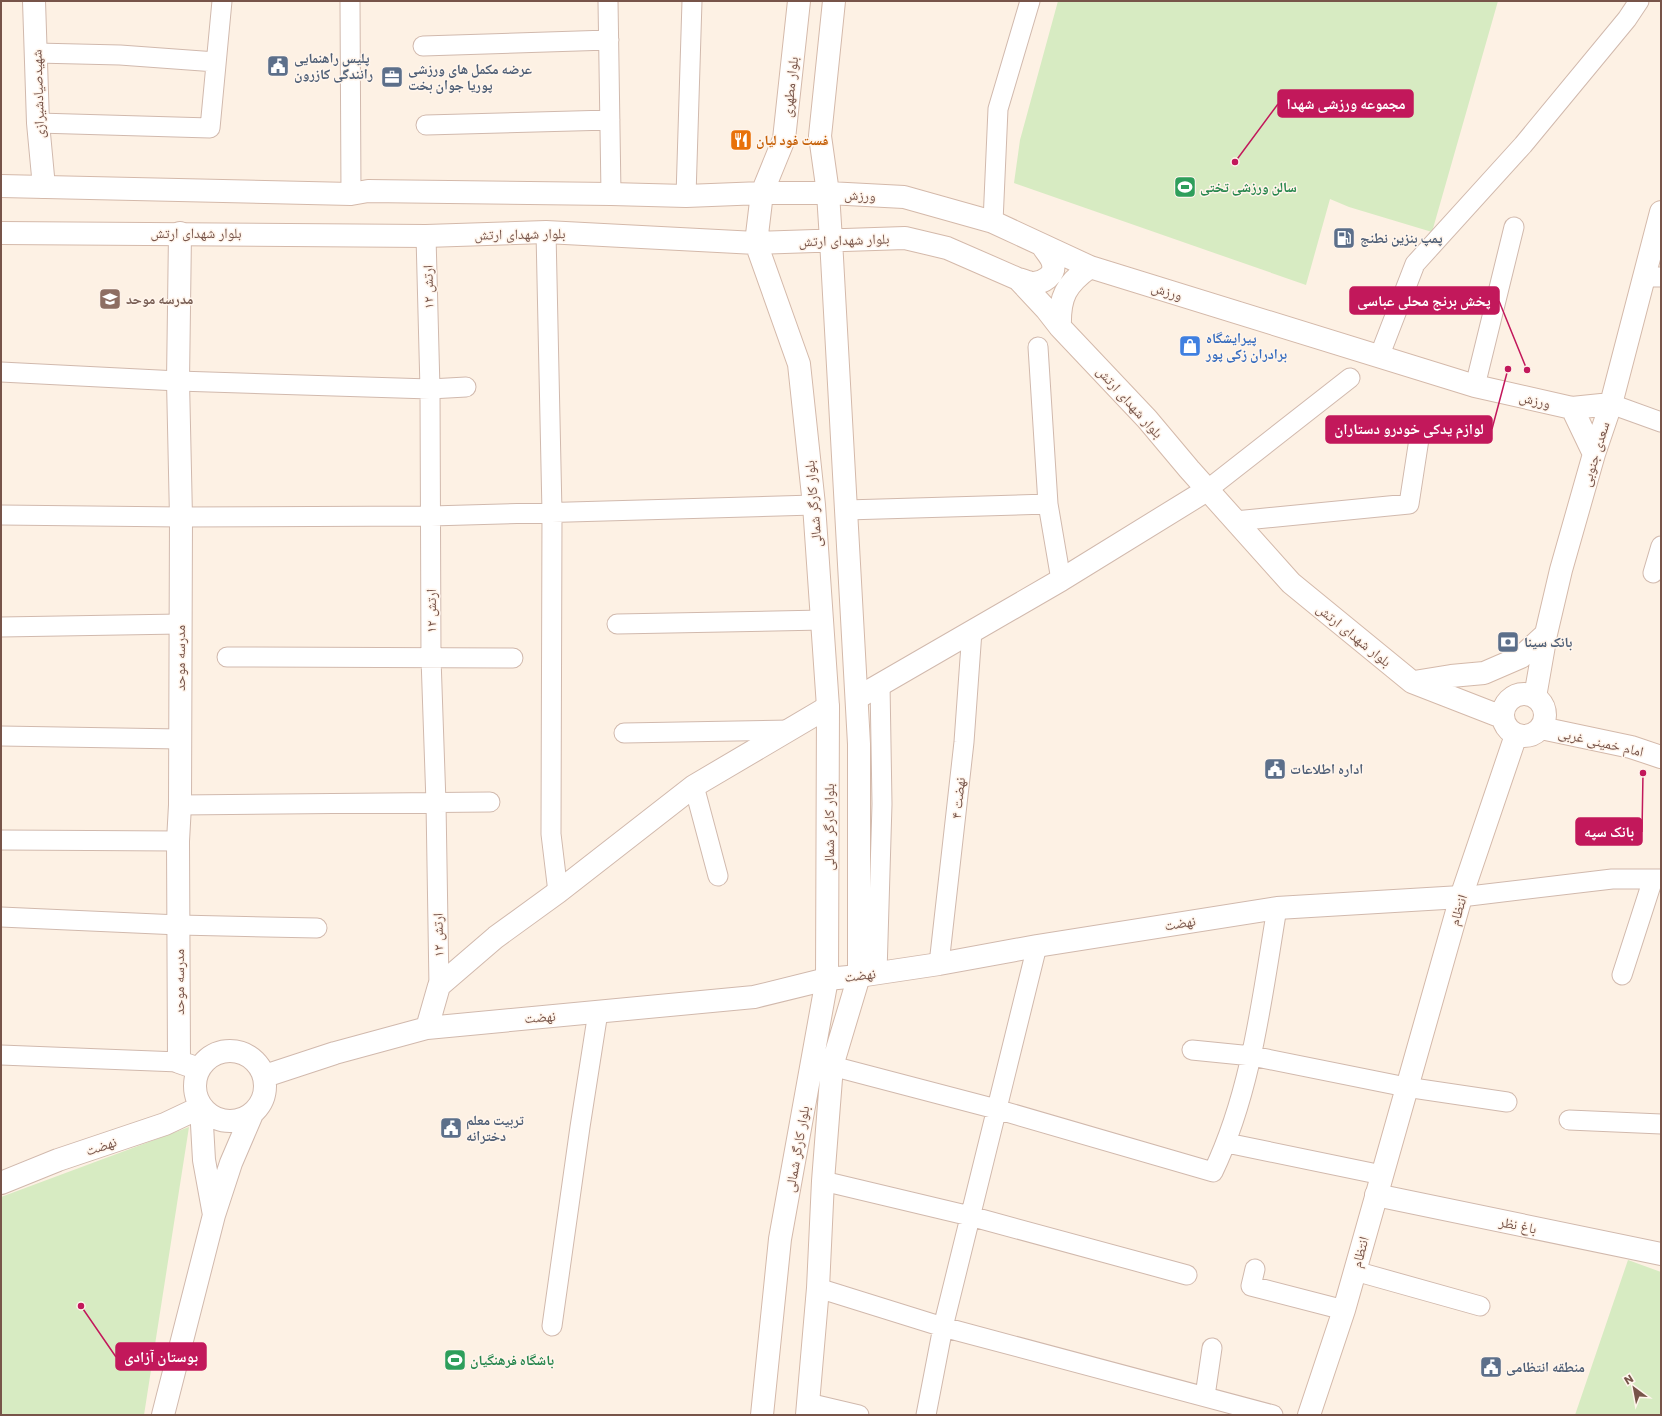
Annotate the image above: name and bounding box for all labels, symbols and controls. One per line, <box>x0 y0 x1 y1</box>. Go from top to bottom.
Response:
place label: پلیس راهنمایی رانندگی کازرون <box>294 48 373 84</box>
street label: شهیدصیادشیرازی <box>26 49 50 139</box>
public building icon: پلیس راهنمایی رانندگی کازرون <box>265 53 291 79</box>
street label: بلوار مطهری <box>777 55 803 118</box>
place label: عرضه مکمل های ورزشی پوریا جوان بخت <box>408 59 532 95</box>
office icon: عرضه مکمل های ورزشی پوریا جوان بخت <box>379 64 405 90</box>
callout: مجموعه ورزشی شهدا <box>1278 90 1413 117</box>
text: مجموعه ورزشی شهدا <box>1286 93 1406 114</box>
restaurant icon: فست فود لیان <box>728 127 754 153</box>
place label: فست فود لیان <box>756 130 829 150</box>
sports icon: سالن ورزشی تختی <box>1172 174 1198 200</box>
place label: سالن ورزشی تختی <box>1200 177 1297 197</box>
street label: ورزش <box>844 184 876 206</box>
street label: بلوار شهدای ارتش <box>151 223 242 243</box>
street label: بلوار شهدای ارتش <box>474 223 566 245</box>
fuel station icon: پمپ بنزین نطنج <box>1331 225 1357 251</box>
street label: بلوار شهدای ارتش <box>798 228 890 252</box>
place label: پمپ بنزین نطنج <box>1360 228 1443 248</box>
street label: ارتش ۱۲ <box>418 265 438 309</box>
street label: ورزش <box>1149 277 1185 305</box>
school or university icon: مدرسه موحد <box>97 286 123 312</box>
callout: پخش برنج محلی عباسی <box>1350 287 1499 314</box>
place label: مدرسه موحد <box>126 289 193 309</box>
text: پخش برنج محلی عباسی <box>1357 290 1491 311</box>
place label: پیرایشگاه برادران زکی پور <box>1205 328 1287 364</box>
shop icon: پیرایشگاه برادران زکی پور <box>1177 333 1203 359</box>
street label: بلوار شهدای ارتش <box>1092 361 1168 443</box>
street label: ورزش <box>1517 387 1553 413</box>
callout: لوازم یدکی خودرو دستاران <box>1326 416 1492 443</box>
text: لوازم یدکی خودرو دستاران <box>1334 418 1484 439</box>
street label: سعدی جنوبی <box>1576 419 1614 489</box>
street label: بلوار کارگر شمالی <box>799 459 827 548</box>
street label: ارتش ۱۲ <box>421 589 441 633</box>
street label: بلوار شهدای ارتش <box>1312 599 1396 671</box>
street label: مدرسه موحد <box>170 625 190 691</box>
bank icon: بانک سینا <box>1495 629 1521 655</box>
place label: بانک سینا <box>1524 632 1573 652</box>
street label: امام خمینی غربی <box>1556 722 1646 762</box>
public building icon: اداره اطلاعات <box>1262 756 1288 782</box>
place label: اداره اطلاعات <box>1290 759 1363 779</box>
street label: نهضت ۴ <box>946 776 970 820</box>
street label: بلوار کارگر شمالی <box>819 783 839 871</box>
callout: بانک سپه <box>1576 818 1642 845</box>
text: بانک سپه <box>1584 821 1634 842</box>
street label: انتظام <box>1444 892 1472 928</box>
street label: نهضت <box>1163 911 1197 935</box>
street label: ارتش ۱۲ <box>428 913 448 957</box>
street label: مدرسه موحد <box>169 949 189 1015</box>
street label: نهضت <box>843 963 877 987</box>
street label: نهضت <box>523 1006 557 1028</box>
street label: بلوار کارگر شمالی <box>780 1104 814 1194</box>
place label: تربیت معلم دخترانه <box>466 1110 524 1146</box>
public building icon: تربیت معلم دخترانه <box>438 1115 464 1141</box>
street label: نهضت <box>83 1131 119 1161</box>
street label: باغ نظر <box>1496 1211 1539 1239</box>
street label: انتظام <box>1346 1234 1374 1270</box>
callout: بوستان آزادی <box>116 1343 206 1370</box>
text: بوستان آزادی <box>124 1346 198 1367</box>
sports icon: باشگاه فرهنگیان <box>442 1347 468 1373</box>
place label: باشگاه فرهنگیان <box>470 1350 554 1370</box>
public building icon: منطقه انتظامی <box>1478 1354 1504 1380</box>
place label: منطقه انتظامی <box>1506 1357 1585 1377</box>
north arrow <box>1614 1368 1654 1408</box>
text: N <box>1621 1371 1636 1388</box>

